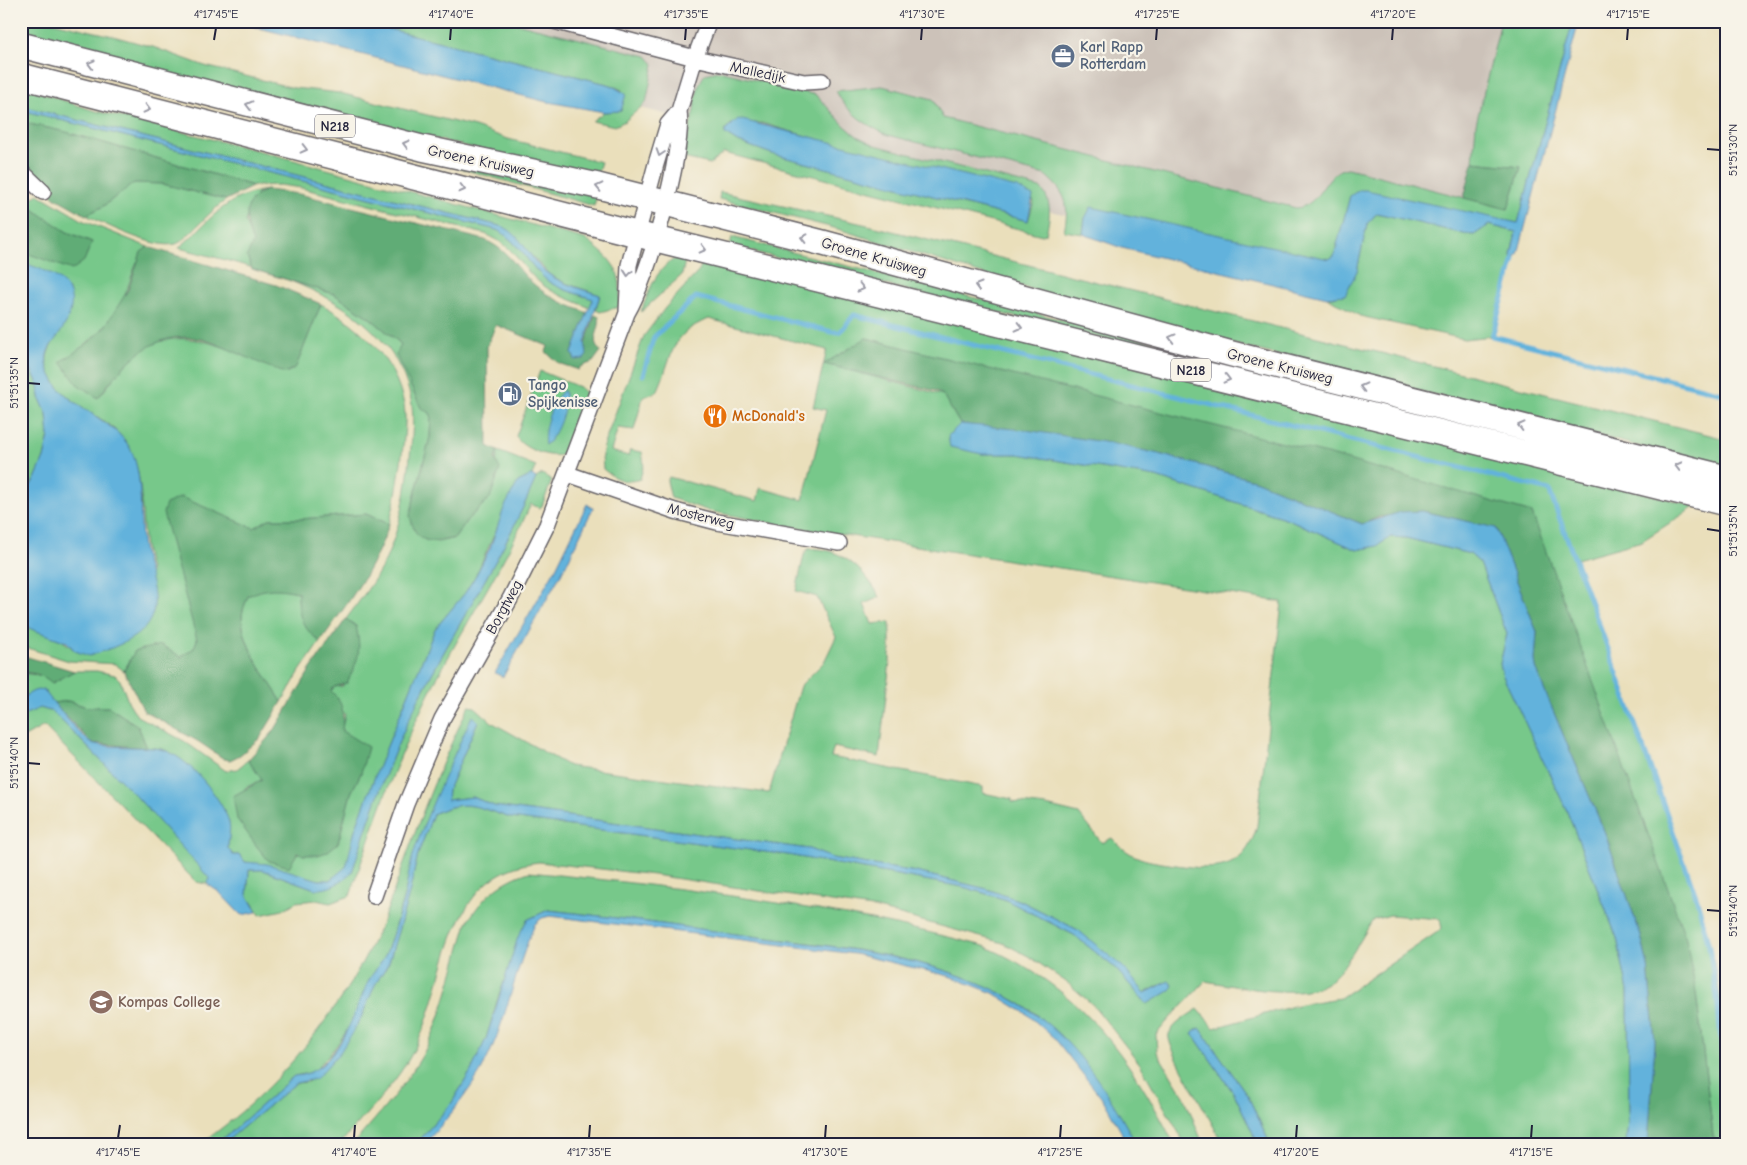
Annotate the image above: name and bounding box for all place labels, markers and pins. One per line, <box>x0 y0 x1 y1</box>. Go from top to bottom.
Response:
place label: Karl Rapp Rotterdam <box>1080 38 1146 73</box>
office icon: Karl Rapp Rotterdam <box>1050 43 1076 69</box>
place label: Tango Spijkenisse <box>528 376 598 411</box>
fuel station icon: Tango Spijkenisse <box>497 381 523 407</box>
restaurant icon: McDonald's <box>702 403 728 429</box>
place label: McDonald's <box>732 407 805 425</box>
school or university icon: Kompas College <box>88 989 114 1015</box>
place label: Kompas College <box>118 993 220 1011</box>

